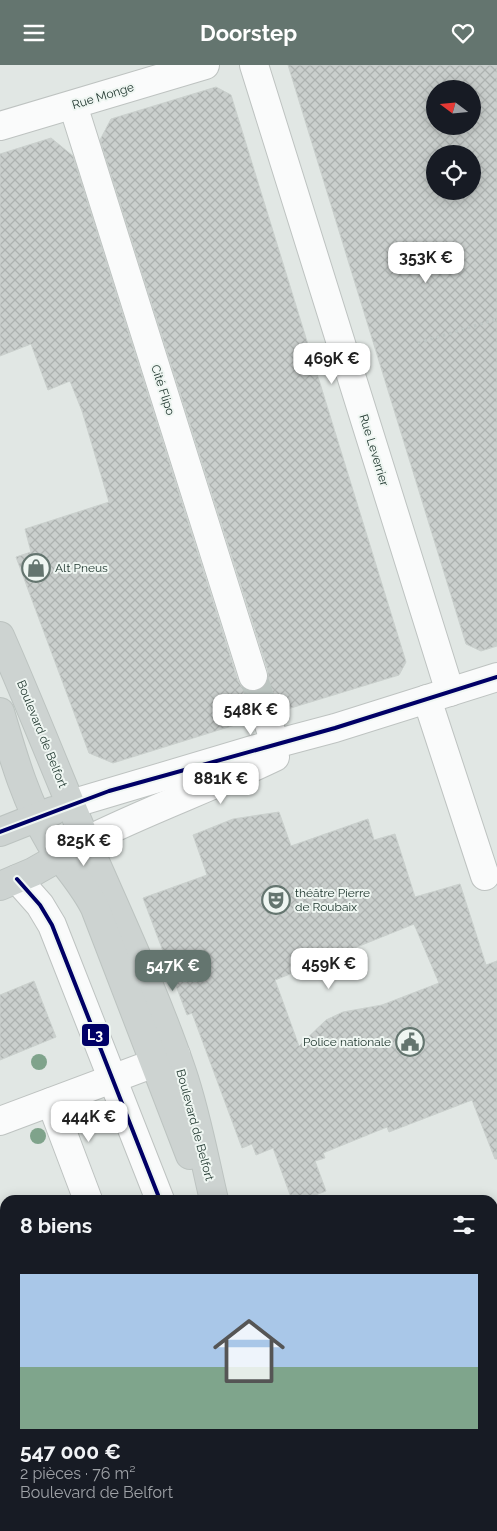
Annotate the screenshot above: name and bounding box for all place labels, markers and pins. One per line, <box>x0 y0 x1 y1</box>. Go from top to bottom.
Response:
pin: 353K € <box>385 241 467 284</box>
pin: 469K € <box>291 343 373 385</box>
shop icon: Alt Pneus <box>21 553 51 583</box>
place label: Alt Pneus <box>55 561 108 575</box>
pin: 548K € <box>210 693 292 736</box>
pin: 881K € <box>180 763 262 805</box>
pin: 825K € <box>43 825 125 867</box>
theatre icon: théâtre Pierre de Roubaix <box>261 885 291 915</box>
place label: théâtre Pierre de Roubaix <box>295 886 370 914</box>
pin: 459K € <box>288 947 370 990</box>
pin: 547K € <box>132 949 214 992</box>
public building icon: Police nationale <box>395 1027 425 1057</box>
place label: Police nationale <box>303 1035 391 1049</box>
pin: 444K € <box>48 1101 130 1143</box>

